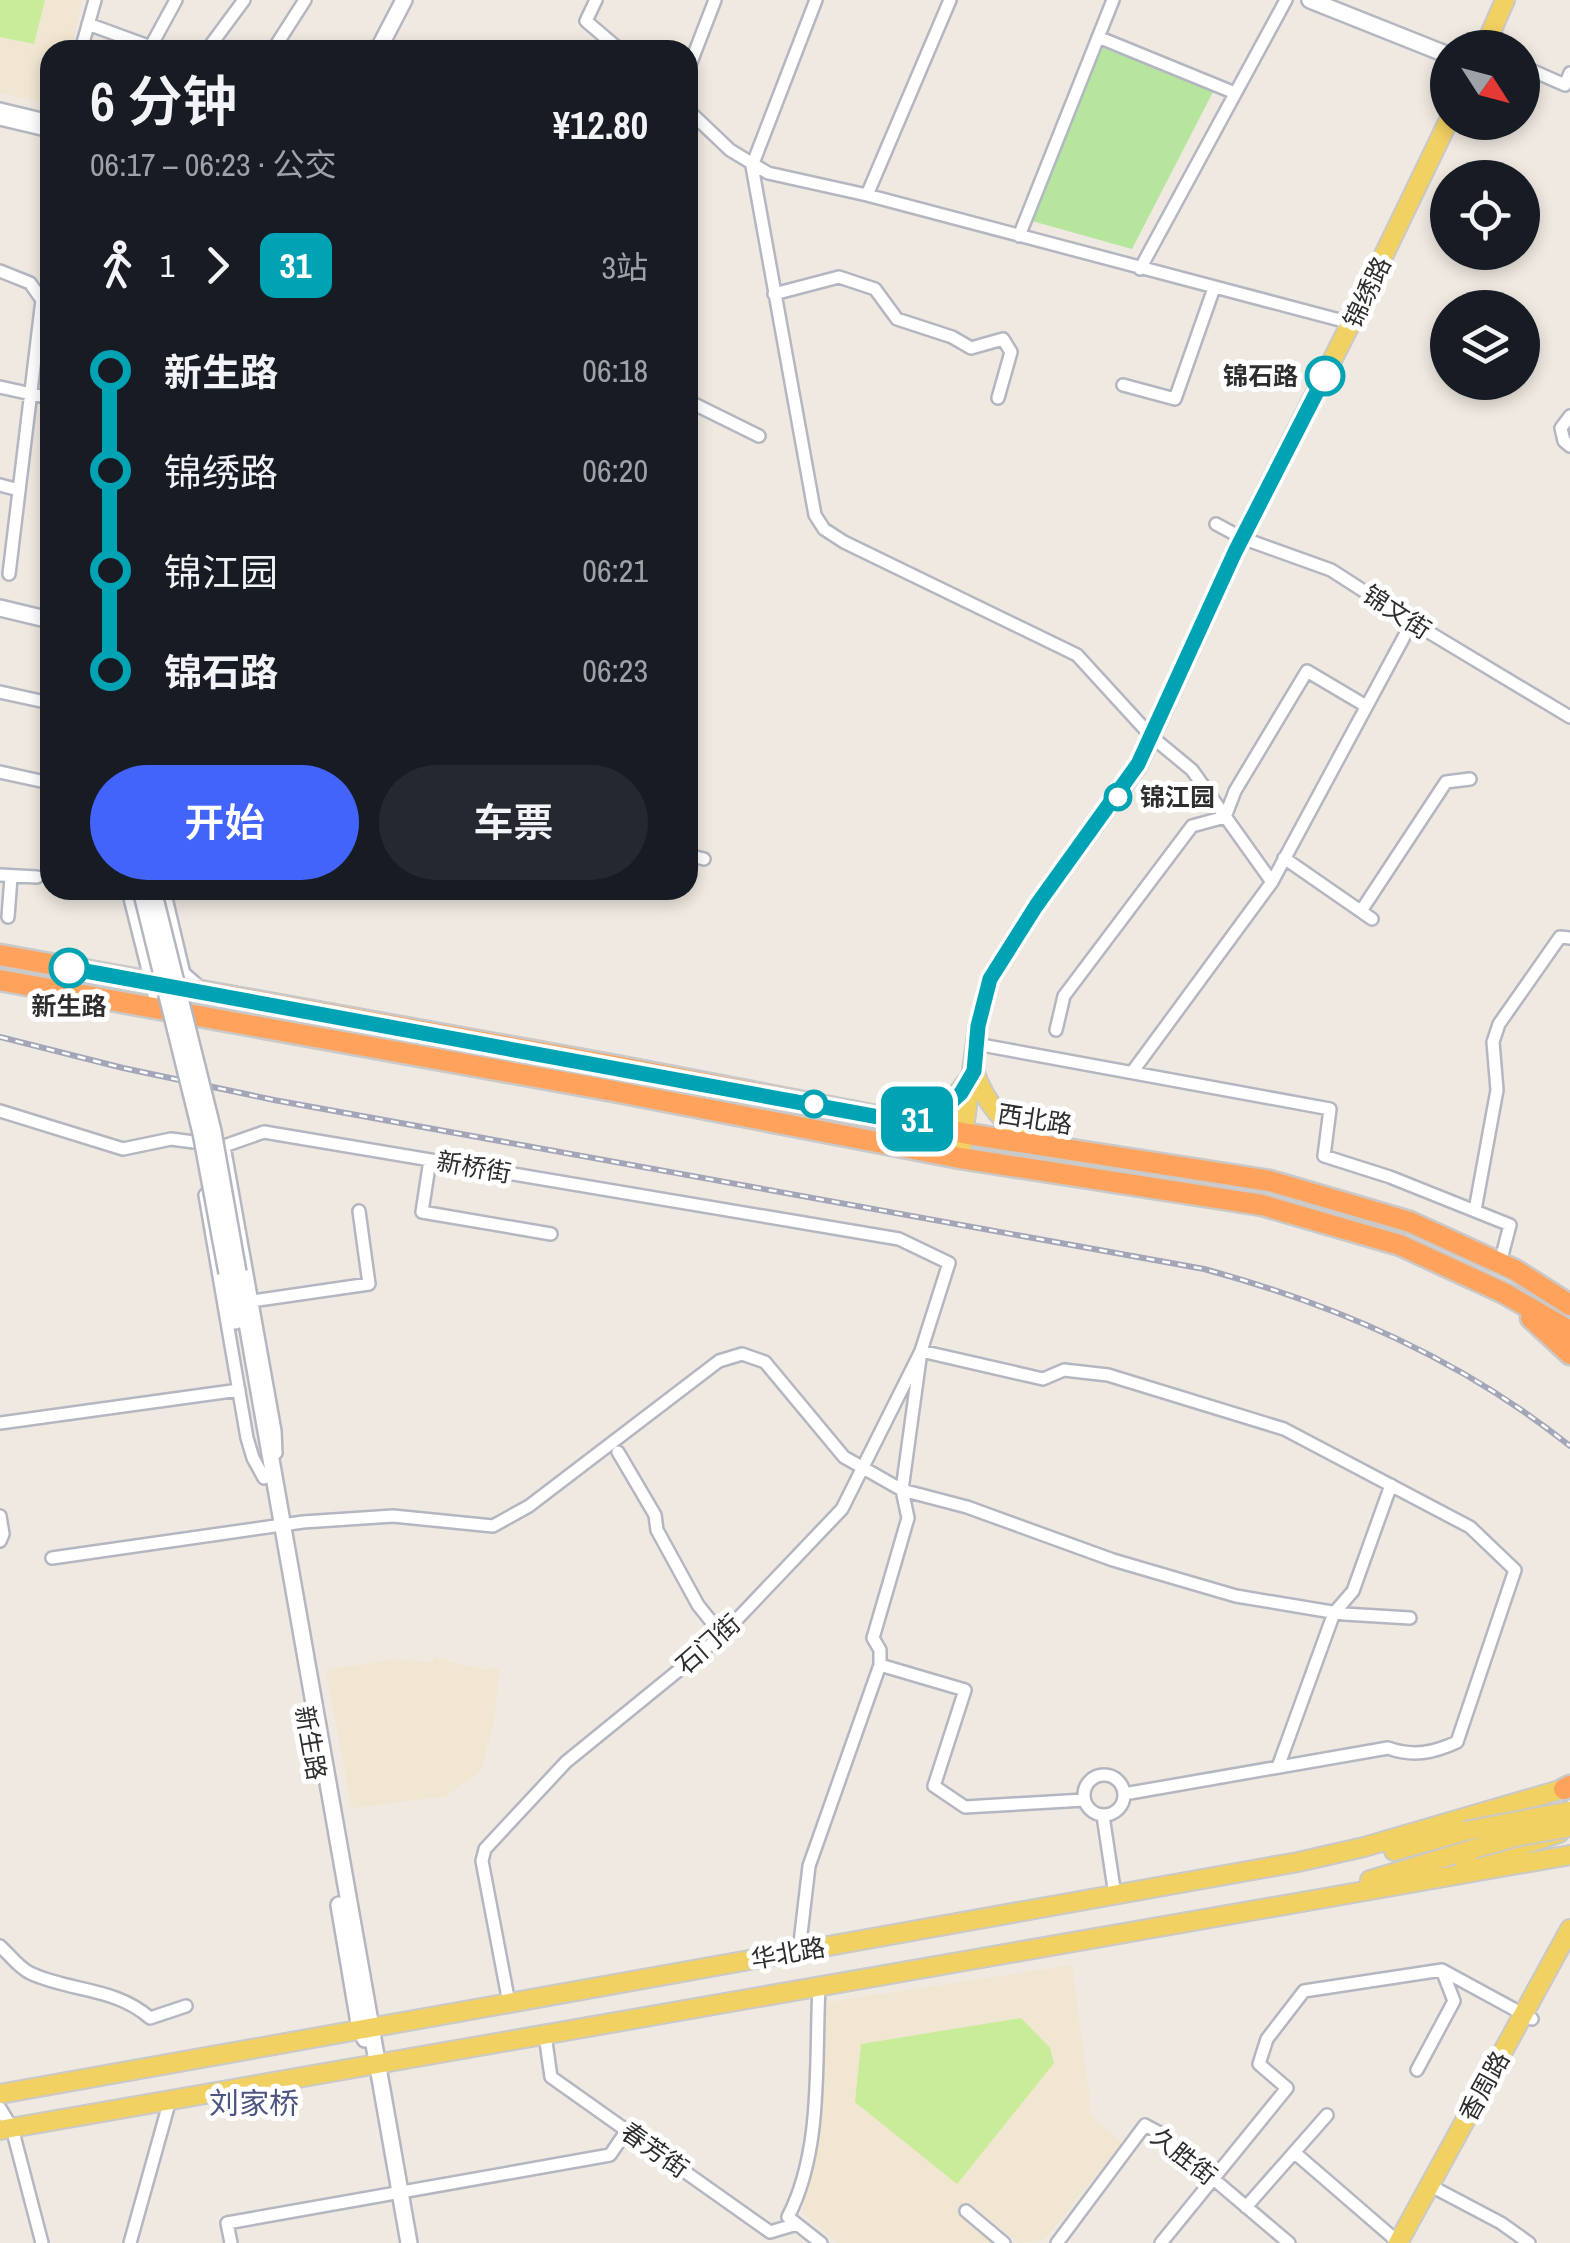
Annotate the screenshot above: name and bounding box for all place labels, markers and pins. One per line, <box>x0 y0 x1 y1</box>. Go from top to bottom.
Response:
marker: 锦石路 <box>1306 357 1344 395</box>
place label: 锦石路 <box>1223 359 1298 393</box>
place label: 锦江园 <box>1140 780 1215 814</box>
marker: 锦江园 <box>1105 784 1131 810</box>
marker: 新生路 <box>50 949 88 987</box>
place label: 新生路 <box>31 989 107 1023</box>
unlabelled marker <box>801 1091 827 1117</box>

